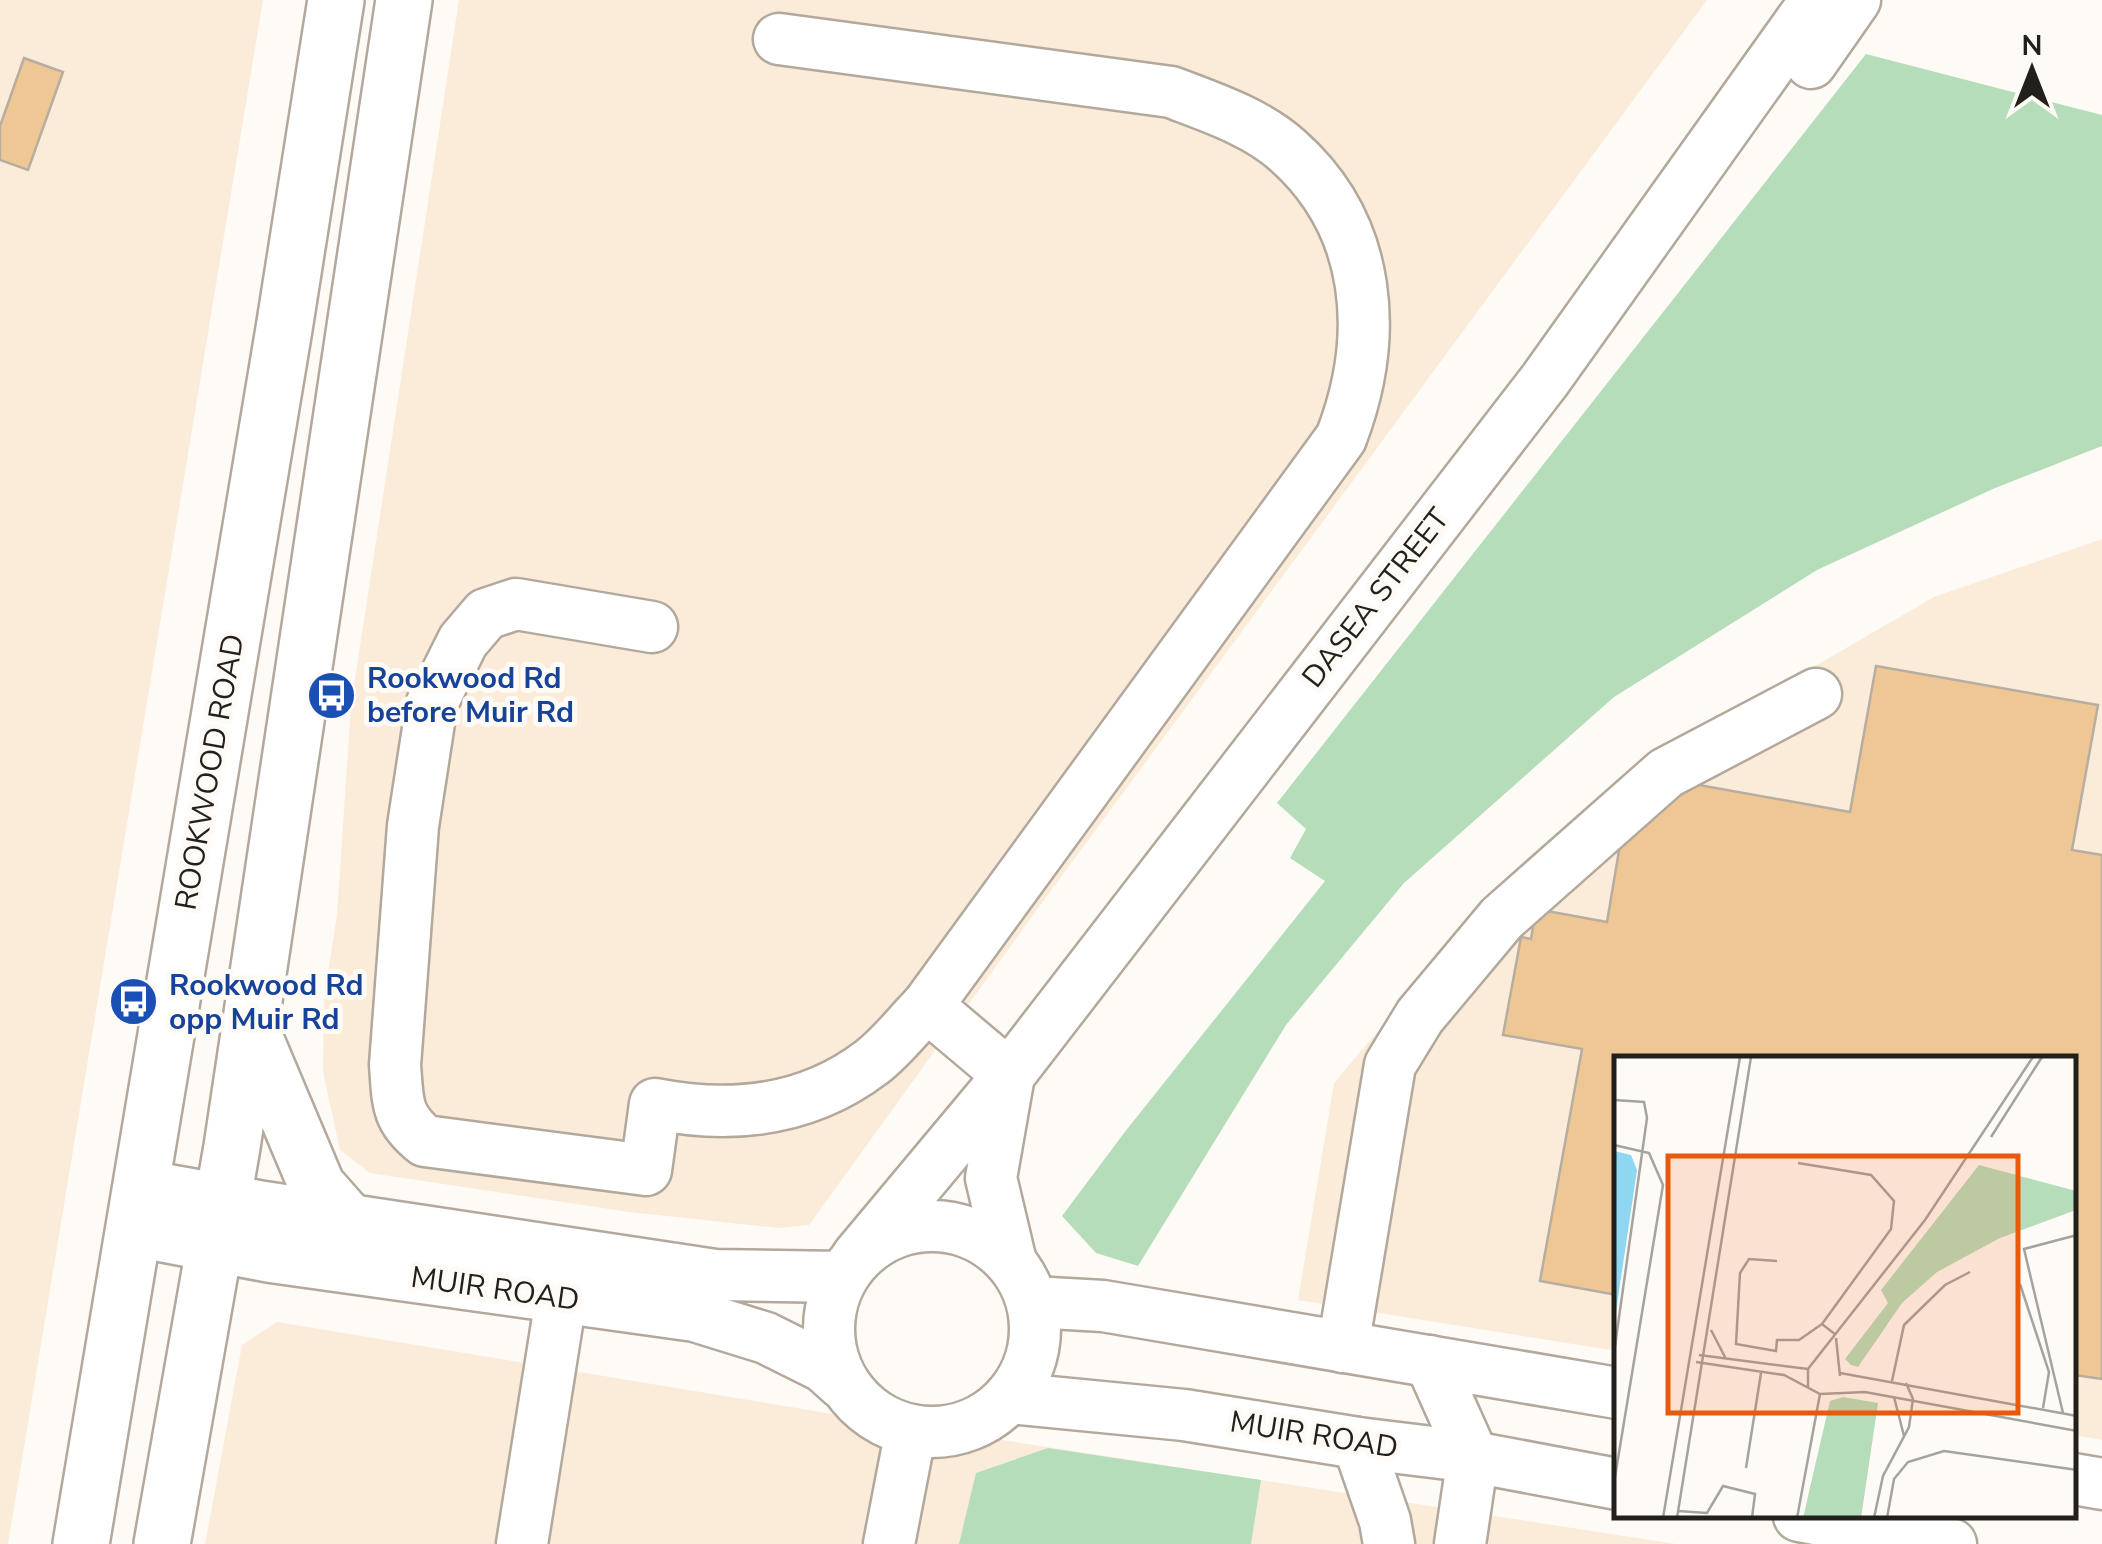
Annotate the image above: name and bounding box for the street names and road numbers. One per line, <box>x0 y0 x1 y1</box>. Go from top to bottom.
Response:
street label: DASEA STREET <box>1293 500 1459 696</box>
street label: ROOKWOOD ROAD <box>166 631 254 913</box>
street label: MUIR ROAD <box>408 1257 582 1321</box>
street label: MUIR ROAD <box>1227 1401 1401 1469</box>

